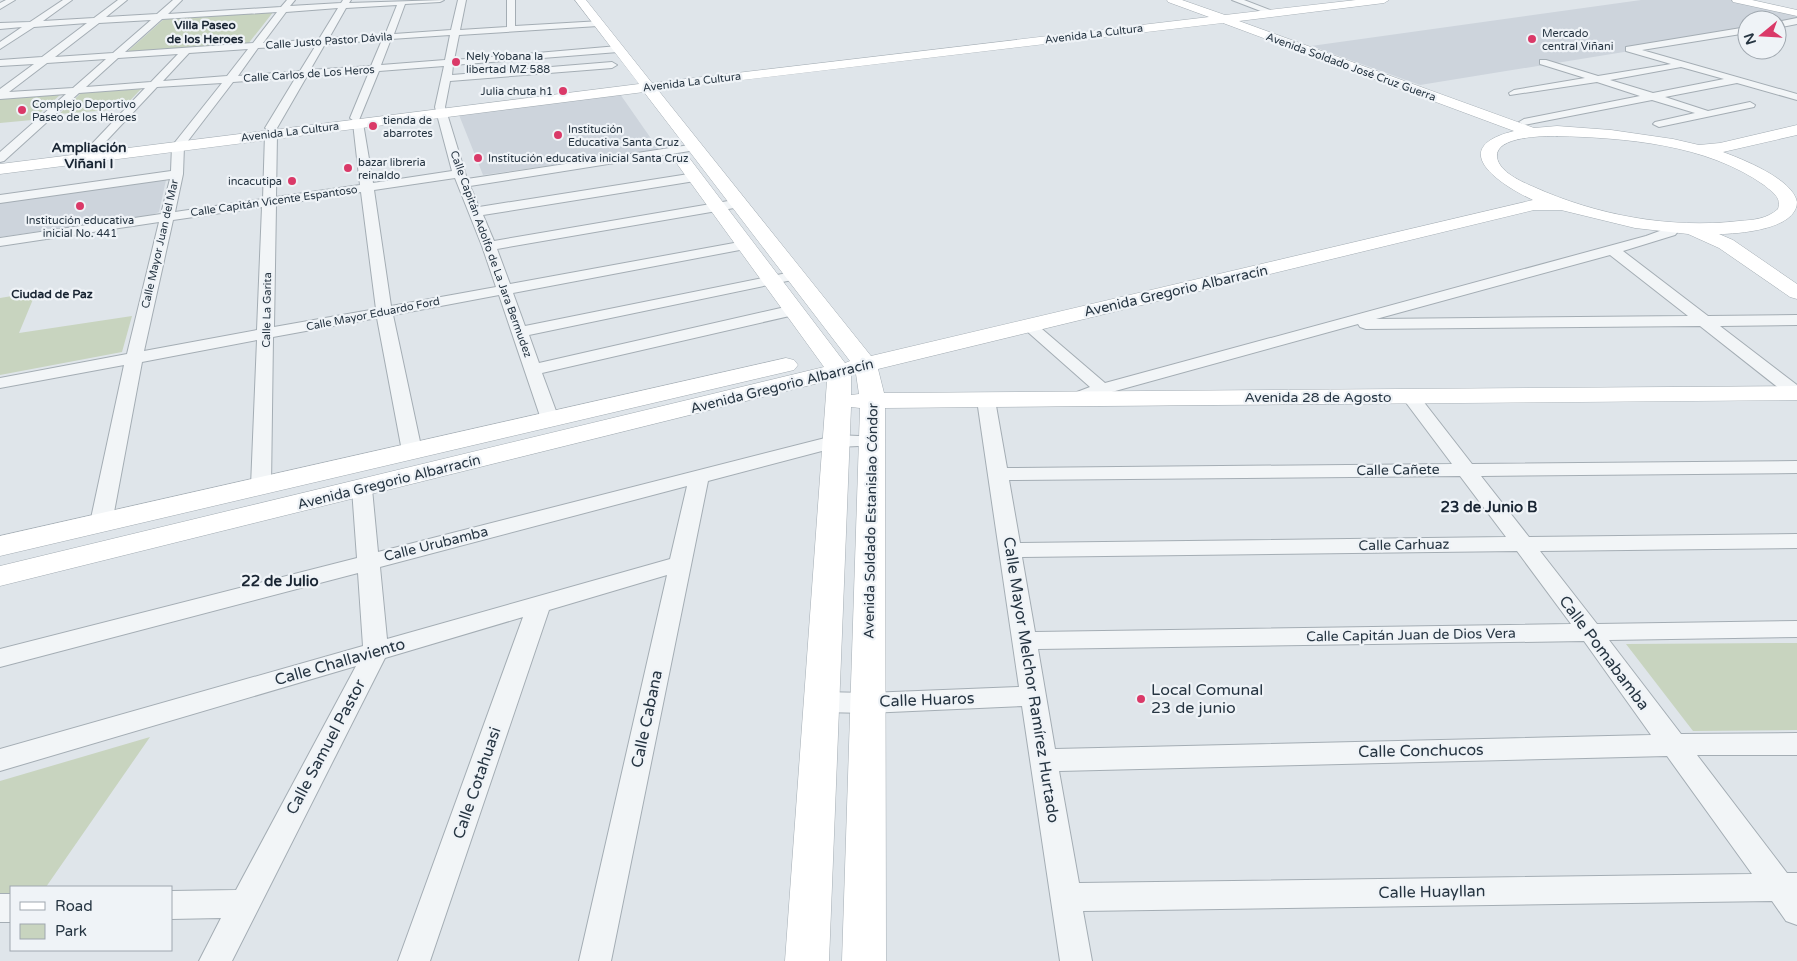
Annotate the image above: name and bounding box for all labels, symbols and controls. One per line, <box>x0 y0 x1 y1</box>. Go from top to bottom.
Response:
north arrow <box>1737 10 1787 60</box>
district label: Villa Paseo de los Heroes <box>167 18 244 46</box>
street label: Avenida La Cultura <box>1044 22 1144 46</box>
place label: Mercado central Viñani <box>1542 27 1613 53</box>
street label: Calle Justo Pastor Dávila <box>265 30 393 52</box>
street label: Avenida Soldado José Cruz Guerra <box>1264 30 1438 104</box>
text: N <box>1740 31 1760 47</box>
marker: Mercado central Viñani <box>1526 33 1538 45</box>
place label: Nely Yobana la libertad MZ 588 <box>466 50 550 76</box>
marker: Nely Yobana la libertad MZ 588 <box>450 56 462 68</box>
street label: Calle Carlos de Los Heros <box>243 63 375 85</box>
street label: Avenida La Cultura <box>642 70 742 94</box>
place label: Julia chuta h1 <box>481 85 553 98</box>
marker: Julia chuta h1 <box>557 85 569 97</box>
place label: Complejo Deportivo Paseo de los Héroes <box>32 98 137 124</box>
marker: Complejo Deportivo Paseo de los Héroes <box>16 104 28 116</box>
place label: tienda de abarrotes <box>383 114 433 140</box>
street label: Avenida La Cultura <box>240 120 340 144</box>
marker: tienda de abarrotes <box>367 120 379 132</box>
place label: Institución Educativa Santa Cruz <box>568 123 679 149</box>
marker: Institución Educativa Santa Cruz <box>552 129 564 141</box>
district label: Ampliación Viñani I <box>52 139 126 172</box>
street label: Calle Capitán Adolfo de La Jara Bermudez <box>447 149 535 360</box>
marker: Institución educativa inicial Santa Cruz <box>472 152 484 164</box>
place label: Institución educativa inicial Santa Cruz <box>488 152 689 165</box>
place label: bazar libreria reinaldo <box>358 156 426 182</box>
marker: bazar libreria reinaldo <box>342 162 354 174</box>
place label: incacutipa <box>228 175 282 188</box>
marker: incacutipa <box>286 175 298 187</box>
street label: Calle Mayor Juan del Mar <box>139 177 181 310</box>
street label: Calle Capitán Vicente Espantoso <box>190 183 359 219</box>
marker: Institución educativa inicial No. 441 <box>74 200 86 212</box>
place label: Institución educativa inicial No. 441 <box>26 214 134 240</box>
street label: Avenida Gregorio Albarracín <box>1082 262 1270 320</box>
street label: Calle La Garita <box>260 272 274 348</box>
district label: Ciudad de Paz <box>11 287 93 301</box>
street label: Calle Mayor Eduardo Ford <box>305 295 441 333</box>
street label: Avenida Gregorio Albarracín <box>689 355 875 417</box>
street label: Avenida 28 de Agosto <box>1244 389 1392 406</box>
street label: Avenida Soldado Estanislao Cóndor <box>860 402 882 639</box>
street label: Avenida Gregorio Albarracín <box>296 451 482 513</box>
street label: Calle Cañete <box>1356 461 1440 479</box>
district label: 23 de Junio B <box>1440 498 1538 516</box>
street label: Calle Urubamba <box>382 523 490 565</box>
street label: Calle Mayor Melchor Ramírez Hurtado <box>998 535 1064 825</box>
street label: Calle Carhuaz <box>1358 536 1450 554</box>
district label: 22 de Julio <box>241 572 319 590</box>
street label: Calle Pomabamba <box>1554 592 1654 714</box>
street label: Calle Capitán Juan de Dios Vera <box>1306 625 1516 645</box>
street label: Calle Challaviento <box>272 634 408 690</box>
street label: Calle Cabana <box>627 668 667 770</box>
street label: Calle Samuel Pastor <box>282 675 371 818</box>
place label: Local Comunal 23 de junio <box>1151 680 1263 718</box>
street label: Calle Huaros <box>879 688 975 712</box>
marker: Local Comunal 23 de junio <box>1135 693 1147 705</box>
street label: Calle Cotahuasi <box>448 724 506 842</box>
street label: Calle Conchucos <box>1358 740 1484 762</box>
street label: Calle Huayllan <box>1378 881 1486 903</box>
legend <box>10 886 172 951</box>
text: Road <box>55 897 93 915</box>
text: Park <box>55 922 87 940</box>

